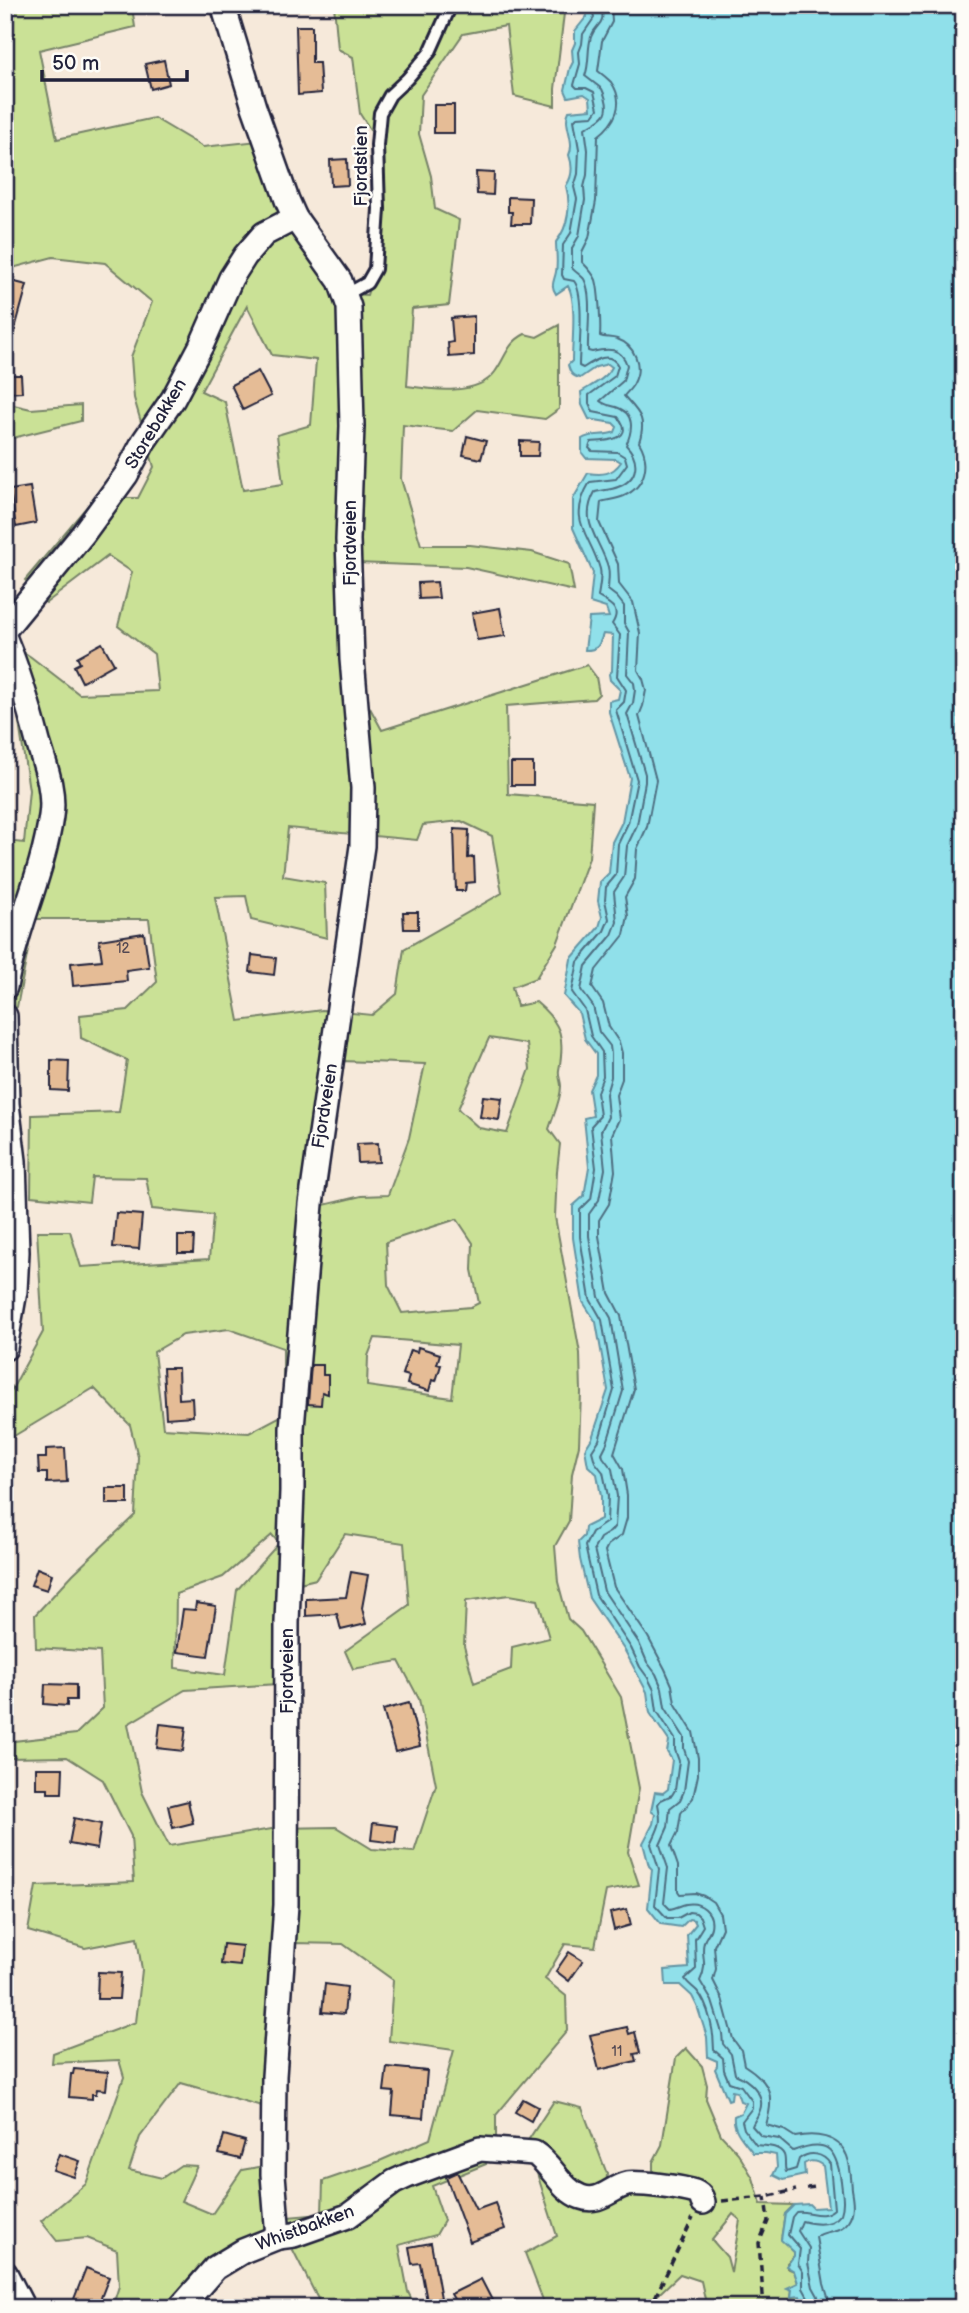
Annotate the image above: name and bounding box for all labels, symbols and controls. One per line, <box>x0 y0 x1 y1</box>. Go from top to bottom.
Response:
scale bar <box>42 38 187 82</box>
text: 50 m <box>52 51 99 76</box>
street label: Fjordstien <box>351 125 372 207</box>
street label: Storebakken <box>121 375 191 473</box>
street label: Fjordveien <box>340 500 361 586</box>
house number: 12 <box>116 940 131 957</box>
street label: Fjordveien <box>308 1062 342 1150</box>
street label: Fjordveien <box>277 1628 298 1714</box>
house number: 11 <box>612 2043 622 2060</box>
street label: Whistbakken <box>253 2201 357 2255</box>

